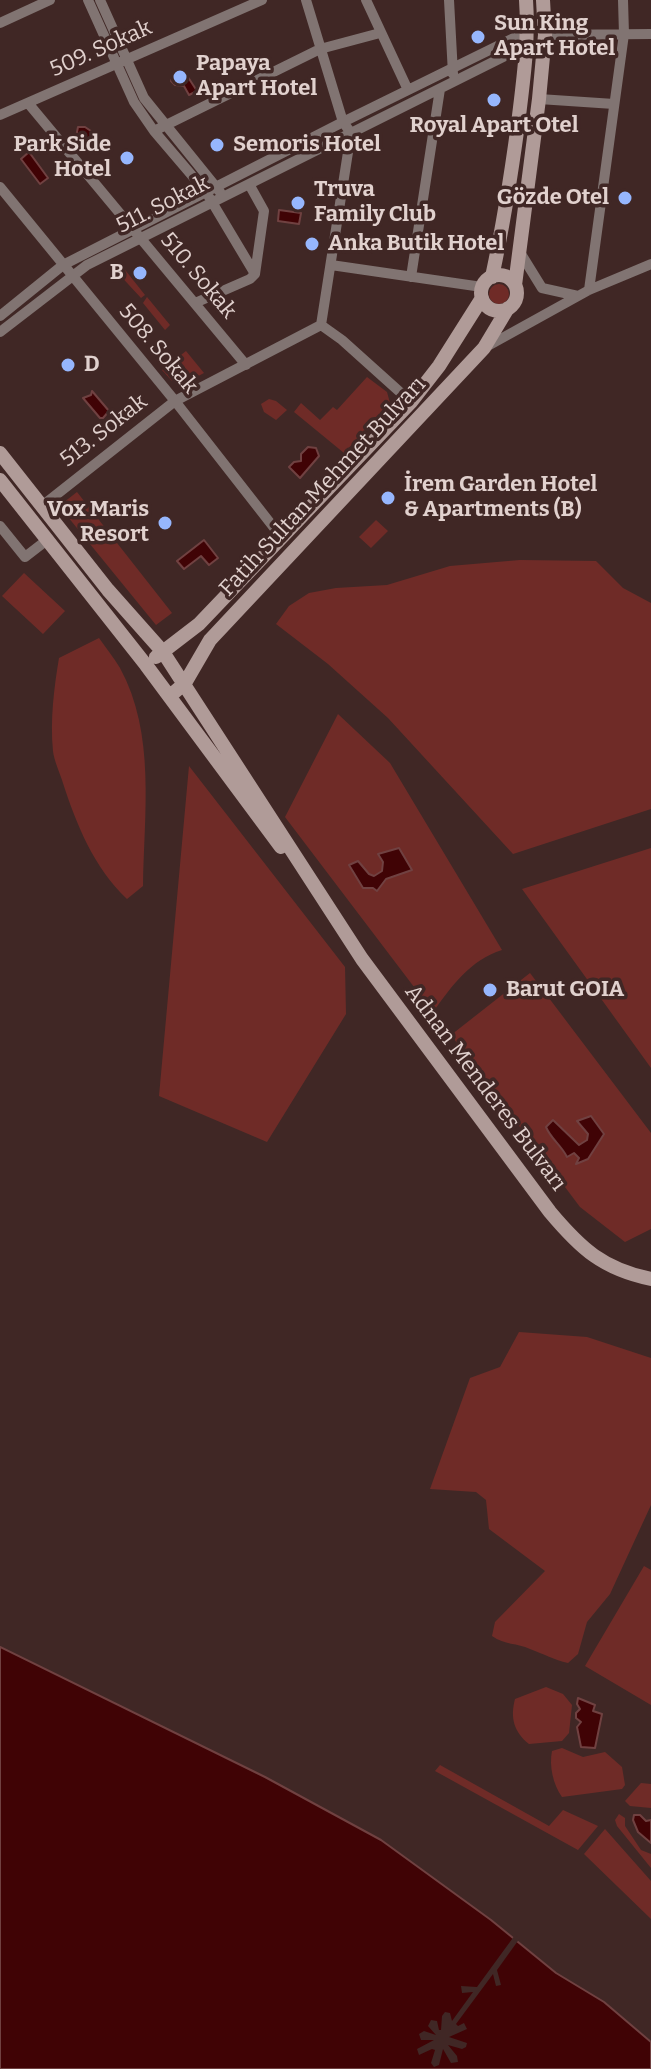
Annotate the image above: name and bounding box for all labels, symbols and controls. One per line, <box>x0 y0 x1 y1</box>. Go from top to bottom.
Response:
place label: Sun King Apart Hotel <box>494 11 615 62</box>
street label: 509. Sokak <box>46 15 156 83</box>
marker: Sun King Apart Hotel <box>469 28 487 46</box>
place label: Papaya Apart Hotel <box>196 51 317 102</box>
marker: Papaya Apart Hotel <box>171 68 189 86</box>
marker: Royal Apart Otel <box>485 91 503 109</box>
place label: Royal Apart Otel <box>410 113 578 139</box>
place label: Park Side Hotel <box>14 132 111 184</box>
place label: Semoris Hotel <box>233 132 381 158</box>
marker: Semoris Hotel <box>208 136 226 154</box>
marker: Park Side Hotel <box>118 149 136 167</box>
street label: 511. Sokak <box>112 170 214 240</box>
place label: Truva Family Club <box>314 177 436 228</box>
place label: Gözde Otel <box>497 185 609 211</box>
marker: Gözde Otel <box>616 189 634 207</box>
marker: Truva Family Club <box>289 194 307 212</box>
street label: 510. Sokak <box>154 228 242 324</box>
place label: Anka Butik Hotel <box>328 231 504 257</box>
marker: Anka Butik Hotel <box>303 235 321 253</box>
place label: B <box>110 260 124 286</box>
marker: B <box>131 264 149 282</box>
street label: 508. Sokak <box>113 299 203 399</box>
place label: D <box>84 352 100 378</box>
marker: D <box>59 356 77 374</box>
street label: Fatih Sultan Mehmet Bulvarı <box>214 372 432 602</box>
street label: 513. Sokak <box>55 389 153 473</box>
place label: İrem Garden Hotel & Apartments (B) <box>404 472 597 524</box>
marker: İrem Garden Hotel & Apartments (B) <box>379 489 397 507</box>
place label: Vox Maris Resort <box>47 497 149 548</box>
marker: Vox Maris Resort <box>156 514 174 532</box>
place label: Barut GOIA <box>506 977 624 1003</box>
street label: Adnan Menderes Bulvarı <box>399 980 571 1196</box>
marker: Barut GOIA <box>481 981 499 999</box>

